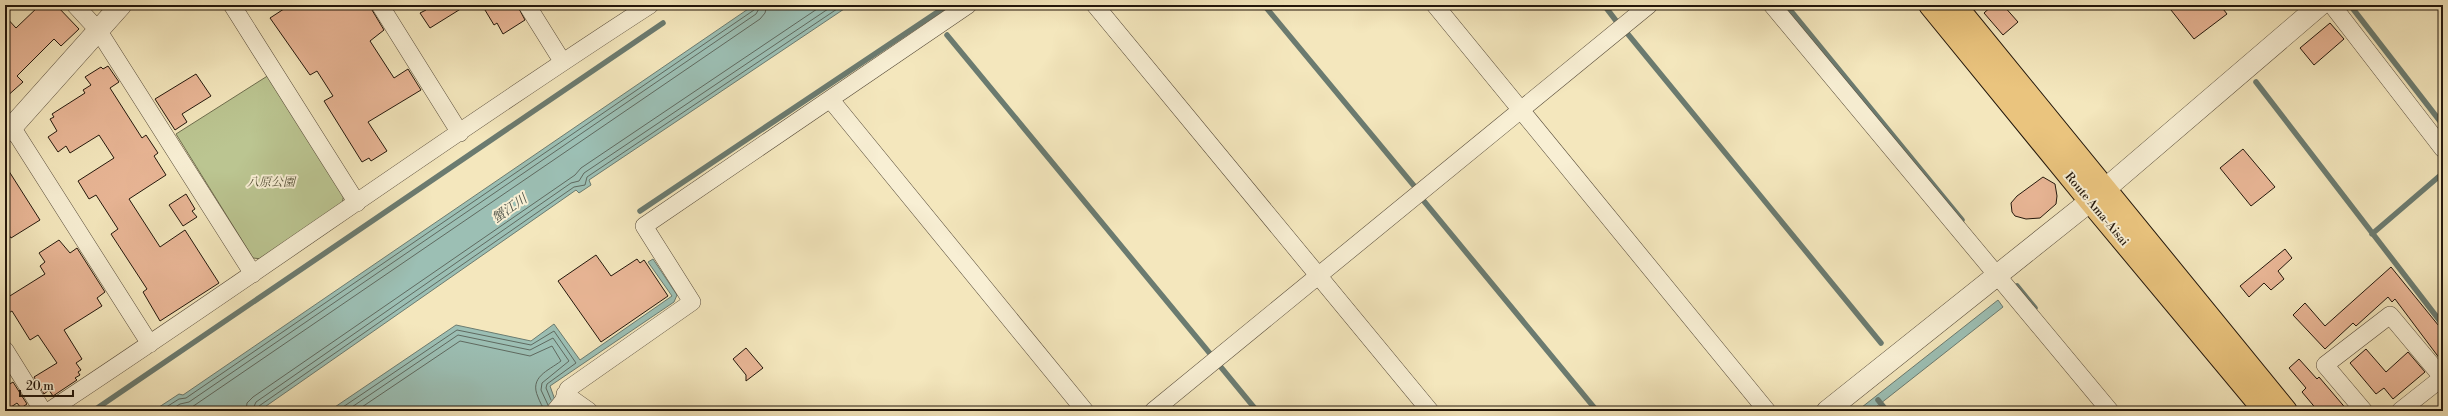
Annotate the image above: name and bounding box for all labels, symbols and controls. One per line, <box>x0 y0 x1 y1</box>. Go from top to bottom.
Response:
street label: Route Ama-Aisai <box>2061 169 2132 249</box>
park label: 八原公園 <box>247 175 297 190</box>
water label: 蟹江川 <box>489 190 532 227</box>
scale bar <box>20 372 73 398</box>
text: 20 m <box>26 379 54 394</box>

